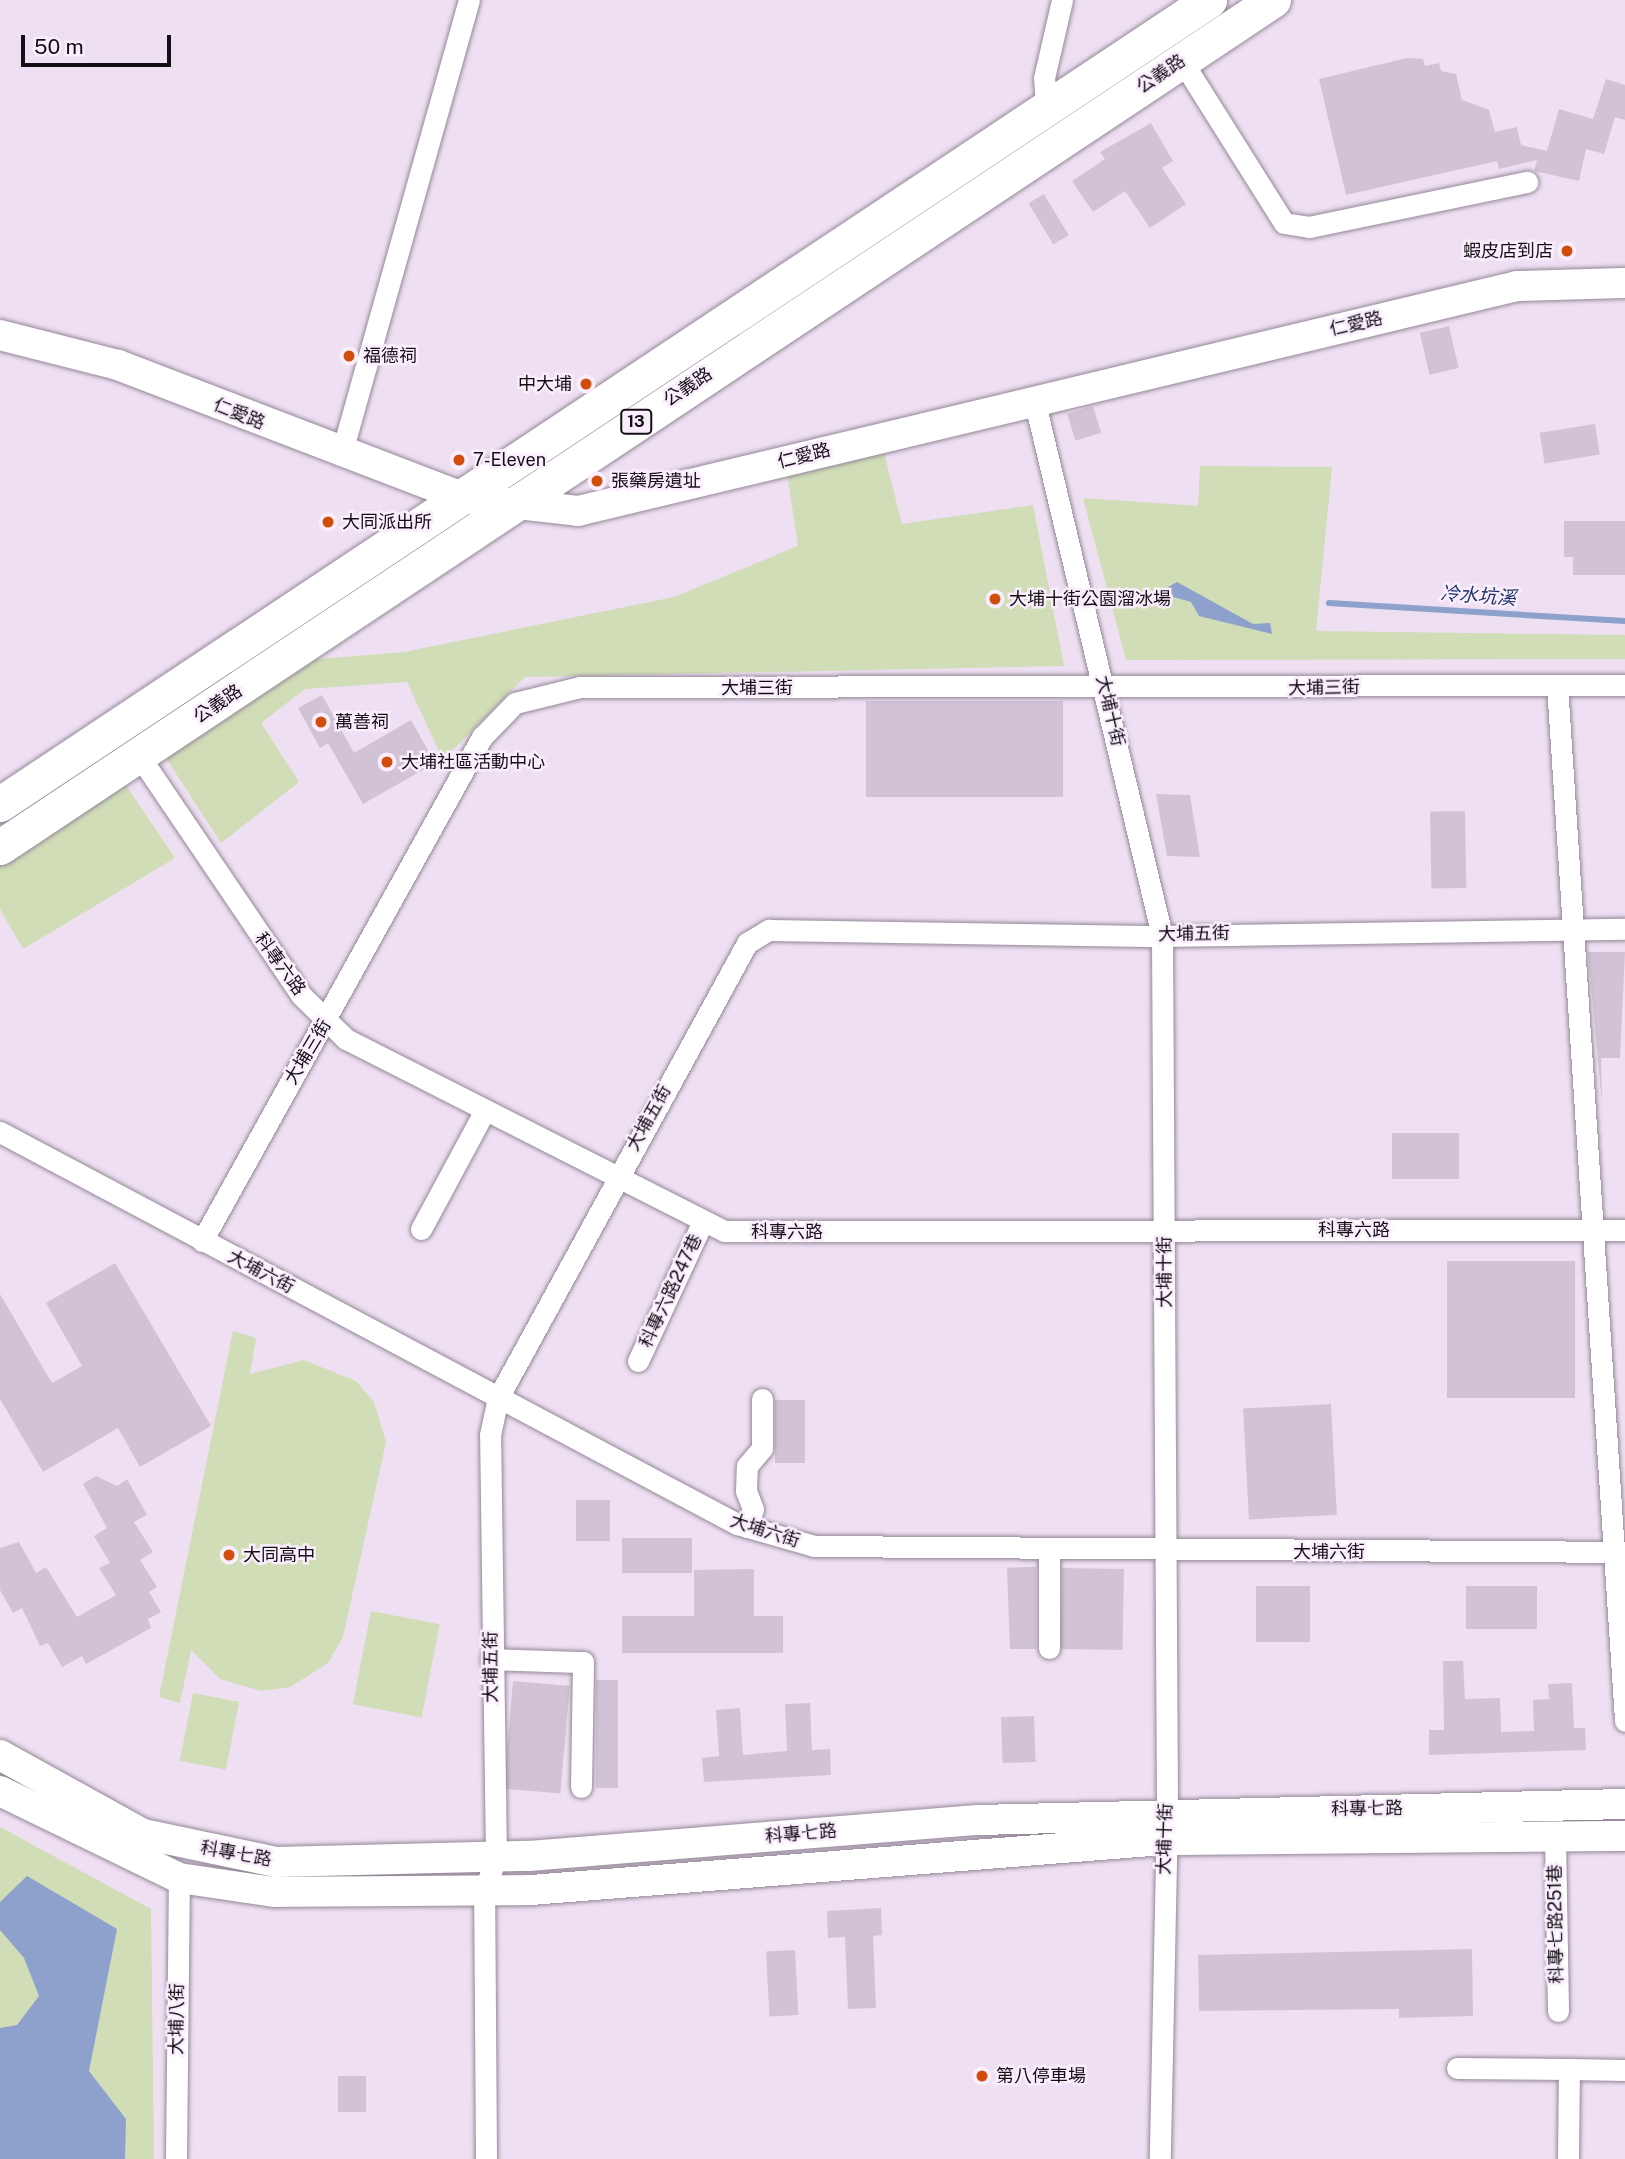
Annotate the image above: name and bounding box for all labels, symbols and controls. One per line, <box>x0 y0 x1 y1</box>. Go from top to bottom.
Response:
scale bar <box>24 21 175 65</box>
text: 50 m <box>34 34 84 59</box>
street label: 公義路 <box>1133 50 1189 98</box>
place label: 蝦皮店到店 <box>1463 240 1553 262</box>
marker: 蝦皮店到店 <box>1559 243 1575 259</box>
street label: 仁愛路 <box>1327 307 1385 341</box>
place label: 福德祠 <box>363 345 417 367</box>
marker: 福德祠 <box>341 348 357 364</box>
street label: 公義路 <box>660 363 716 411</box>
place label: 中大埔 <box>518 373 572 395</box>
marker: 中大埔 <box>578 376 594 392</box>
street label: 仁愛路 <box>210 394 268 434</box>
road number: 13 <box>620 410 652 434</box>
street label: 仁愛路 <box>775 439 833 473</box>
place label: 7-Eleven <box>473 449 546 471</box>
marker: 7-Eleven <box>451 452 467 468</box>
place label: 張藥房遺址 <box>611 470 701 492</box>
marker: 張藥房遺址 <box>589 473 605 489</box>
place label: 大同派出所 <box>342 511 432 533</box>
marker: 大同派出所 <box>320 514 336 530</box>
water label: 冷水坑溪 <box>1439 582 1517 610</box>
place label: 大埔十街公園溜冰場 <box>1009 588 1171 610</box>
marker: 大埔十街公園溜冰場 <box>987 591 1003 607</box>
street label: 大埔十街 <box>1091 673 1129 749</box>
street label: 大埔三街 <box>721 677 793 699</box>
street label: 大埔三街 <box>1288 677 1360 699</box>
street label: 公義路 <box>190 680 246 728</box>
place label: 萬善祠 <box>335 711 389 733</box>
marker: 萬善祠 <box>313 714 329 730</box>
place label: 大埔社區活動中心 <box>401 751 545 773</box>
marker: 大埔社區活動中心 <box>379 754 395 770</box>
street label: 大埔五街 <box>1158 923 1230 945</box>
street label: 科專六路 <box>250 929 310 999</box>
street label: 大埔三街 <box>280 1016 336 1088</box>
street label: 大埔五街 <box>622 1081 676 1155</box>
street label: 科專六路 <box>1318 1219 1390 1241</box>
street label: 科專六路 <box>751 1221 823 1243</box>
street label: 科專六路247巷 <box>635 1231 707 1351</box>
street label: 大埔十街 <box>1154 1236 1176 1308</box>
street label: 大埔六街 <box>224 1246 298 1298</box>
street label: 大埔六街 <box>727 1510 803 1552</box>
street label: 大埔六街 <box>1293 1541 1365 1563</box>
place label: 大同高中 <box>243 1544 315 1566</box>
marker: 大同高中 <box>221 1547 237 1563</box>
street label: 大埔五街 <box>480 1631 502 1703</box>
street label: 科專七路 <box>1331 1798 1403 1820</box>
street label: 大埔十街 <box>1153 1803 1177 1875</box>
street label: 科專七路 <box>764 1820 838 1848</box>
street label: 科專七路 <box>199 1837 273 1871</box>
street label: 科專七路251巷 <box>1544 1864 1568 1984</box>
street label: 大埔八街 <box>166 1983 188 2055</box>
place label: 第八停車場 <box>996 2065 1086 2087</box>
marker: 第八停車場 <box>974 2068 990 2084</box>

